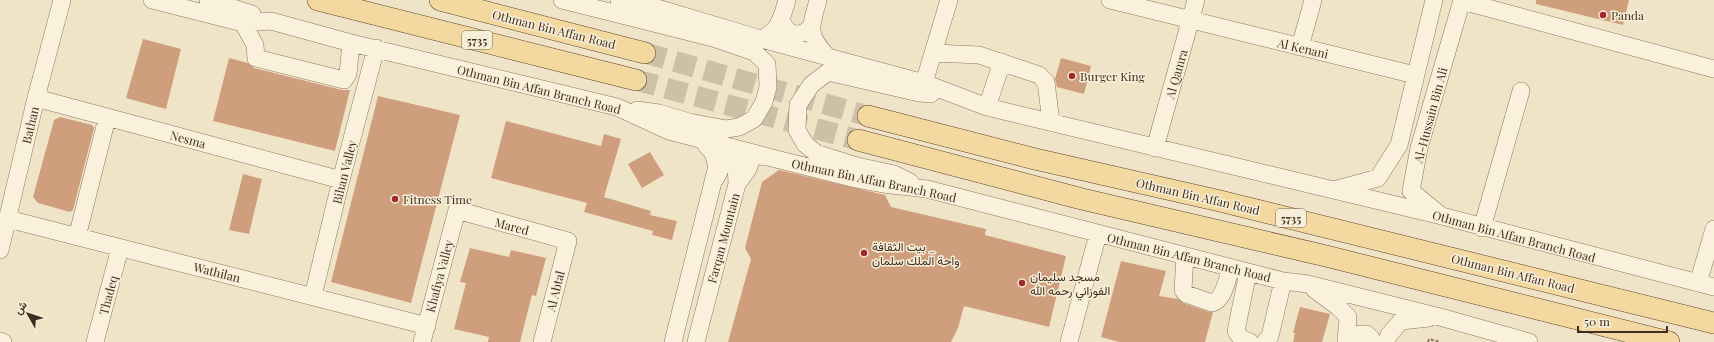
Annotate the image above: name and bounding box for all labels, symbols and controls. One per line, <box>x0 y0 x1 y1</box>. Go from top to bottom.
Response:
street label: Othman Bin Affan Road <box>491 6 617 52</box>
place label: Panda <box>1611 7 1644 23</box>
marker: Panda <box>1598 10 1608 20</box>
road number: 5735 <box>462 31 492 49</box>
street label: Al Kenani <box>1275 34 1330 62</box>
street label: Al Qamra <box>1161 47 1191 102</box>
street label: Othman Bin Affan Branch Road <box>455 61 623 117</box>
street label: Al-Hussain Bin Ali <box>1409 65 1451 166</box>
place label: Burger King <box>1080 68 1146 84</box>
marker: Burger King <box>1067 71 1077 81</box>
street label: Bathan <box>18 105 42 145</box>
street label: Nesma <box>168 127 208 151</box>
street label: Bihan Valley <box>328 138 360 206</box>
street label: Othman Bin Affan Branch Road <box>790 155 958 205</box>
street label: Othman Bin Affan Road <box>1135 174 1261 218</box>
place label: Fitness Time <box>403 191 472 207</box>
street label: Farqan Mountain <box>703 191 743 285</box>
marker: Fitness Time <box>390 194 400 204</box>
street label: Othman Bin Affan Branch Road <box>1431 206 1597 266</box>
road number: 5735 <box>1276 209 1306 227</box>
street label: Mared <box>493 214 531 238</box>
street label: Othman Bin Affan Branch Road <box>1105 229 1273 285</box>
street label: Khafiya Valley <box>422 238 456 314</box>
place label: بيت الثقافة _ واحة الملك سلمان <box>872 238 960 269</box>
marker: بيت الثقافة _ واحة الملك سلمان <box>859 248 869 258</box>
street label: Othman Bin Affan Road <box>1450 250 1576 296</box>
street label: Wathilan <box>191 258 242 286</box>
street label: Al Abtal <box>542 268 568 314</box>
place label: مسجد سليمان الفوزاني رحمه الله <box>1030 268 1110 301</box>
street label: Thadeq <box>95 273 121 316</box>
marker: مسجد سليمان الفوزاني رحمه الله <box>1017 278 1027 288</box>
north arrow <box>8 294 48 334</box>
text: ش <box>10 298 30 317</box>
scale bar <box>1578 308 1667 334</box>
text: 50 m <box>1584 313 1610 329</box>

